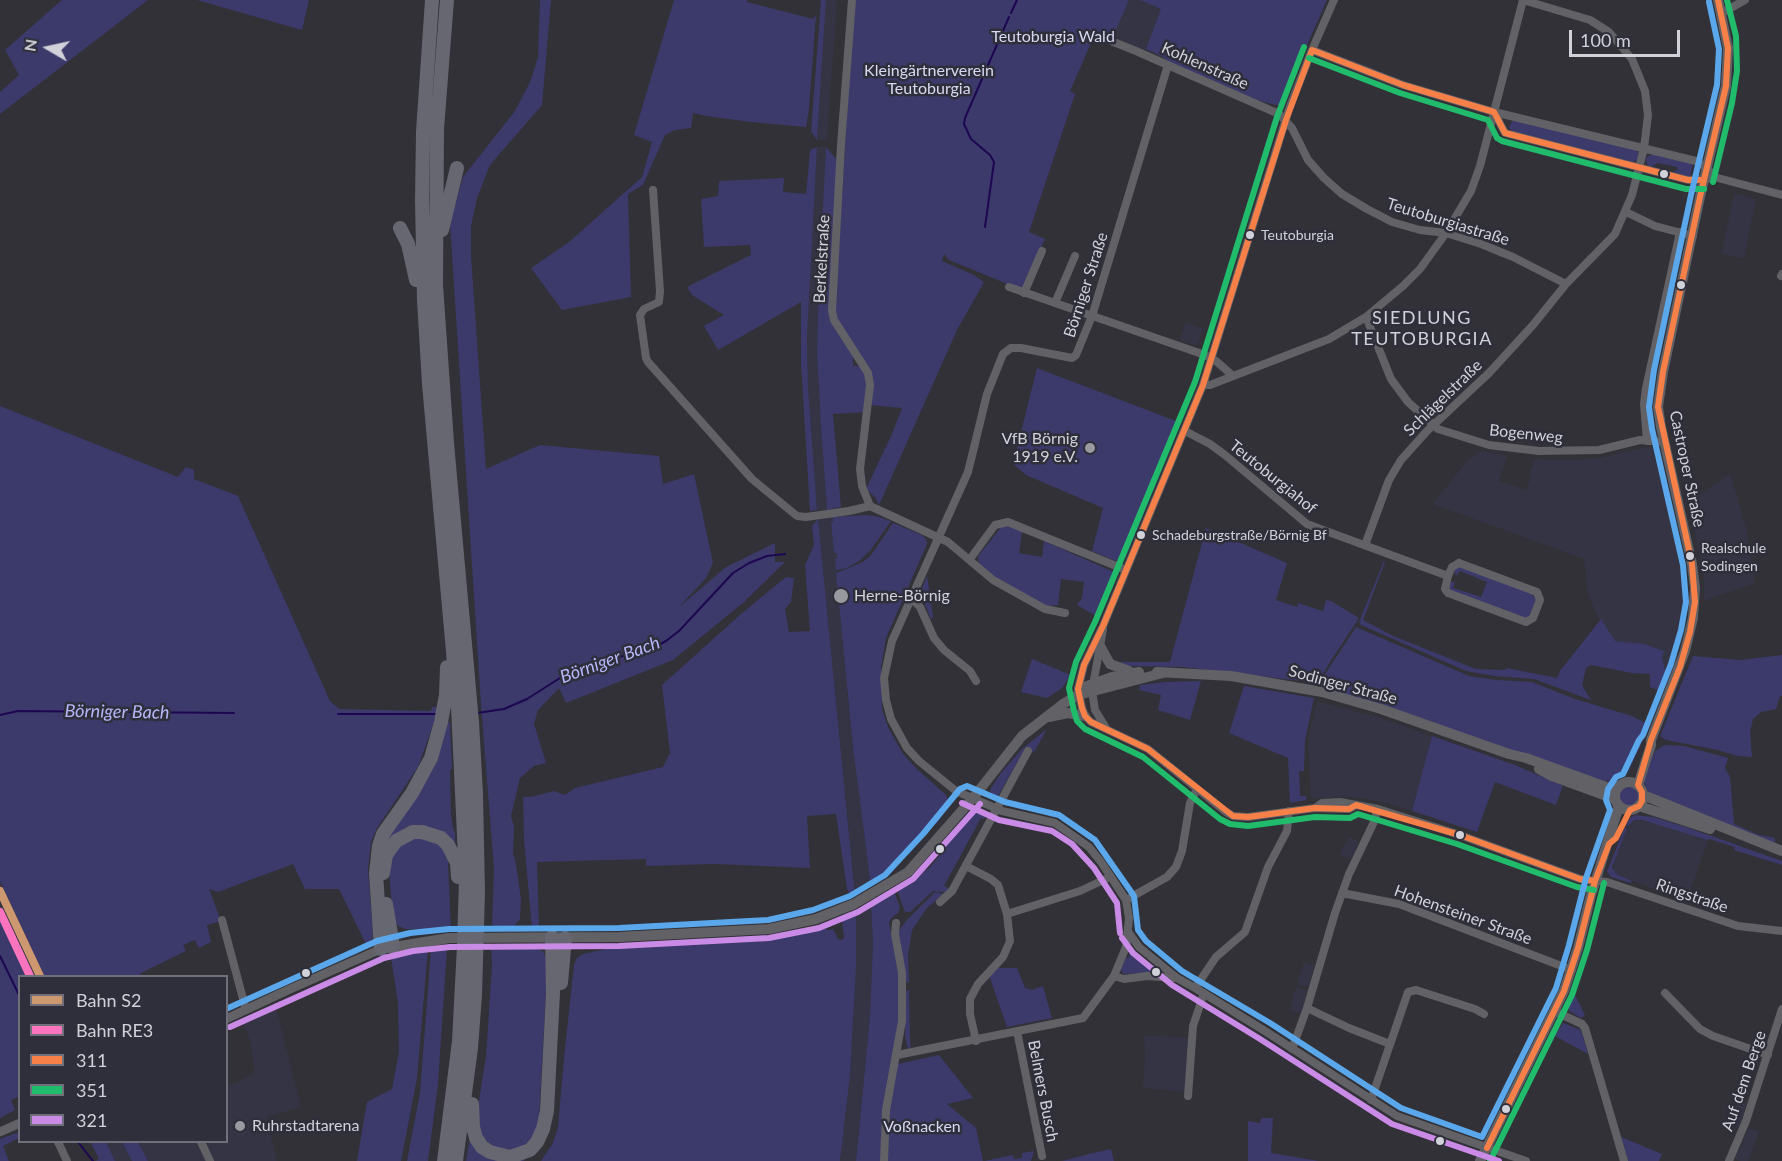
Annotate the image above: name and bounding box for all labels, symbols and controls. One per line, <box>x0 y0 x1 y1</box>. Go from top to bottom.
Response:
north arrow <box>18 18 78 78</box>
scale bar <box>1572 18 1683 56</box>
park label: Teutoburgia Wald <box>991 27 1115 47</box>
text: 100 m <box>1580 29 1631 51</box>
text: N <box>19 38 40 53</box>
street label: Kohlenstraße <box>1159 38 1251 94</box>
park label: Kleingärtnerverein Teutoburgia <box>864 61 994 99</box>
unlabelled marker <box>1658 168 1670 180</box>
street label: Teutoburgiastraße <box>1384 194 1512 250</box>
street label: Berkelstraße <box>810 214 834 304</box>
place label: Teutoburgia <box>1261 227 1334 243</box>
marker: Teutoburgia <box>1244 229 1256 241</box>
street label: Börniger Straße <box>1060 230 1112 340</box>
unlabelled marker <box>1675 279 1687 291</box>
district label: SIEDLUNG TEUTOBURGIA <box>1351 307 1493 350</box>
street label: Schlägelstraße <box>1400 356 1486 440</box>
street label: Castroper Straße <box>1665 409 1709 529</box>
street label: Bogenweg <box>1488 421 1564 447</box>
place label: VfB Börnig 1919 e.V. <box>1001 429 1078 467</box>
street label: Teutoburgiahof <box>1225 436 1321 518</box>
marker: VfB Börnig 1919 e.V. <box>1083 441 1097 455</box>
place label: Schadeburgstraße/Börnig Bf <box>1152 527 1327 543</box>
marker: Schadeburgstraße/Börnig Bf <box>1135 529 1147 541</box>
place label: Realschule Sodingen <box>1701 540 1766 572</box>
marker: Realschule Sodingen <box>1684 550 1696 562</box>
place label: Herne-Börnig <box>854 586 950 606</box>
marker: Herne-Börnig <box>832 587 850 605</box>
water label: Börniger Bach <box>557 632 663 688</box>
street label: Sodinger Straße <box>1287 661 1399 709</box>
water label: Börniger Bach <box>64 700 170 724</box>
unlabelled marker <box>1454 829 1466 841</box>
unlabelled marker <box>934 843 946 855</box>
street label: Ringstraße <box>1653 875 1731 917</box>
street label: Hohensteiner Straße <box>1392 881 1534 949</box>
unlabelled marker <box>1150 966 1162 978</box>
unlabelled marker <box>300 967 312 979</box>
legend <box>18 975 228 1143</box>
text: Bahn S2 <box>76 989 141 1011</box>
text: Bahn RE3 <box>76 1019 153 1041</box>
street label: Auf dem Berge <box>1718 1028 1770 1134</box>
street label: Belmers Busch <box>1024 1038 1062 1144</box>
text: 311 <box>76 1049 107 1071</box>
text: 351 <box>76 1079 107 1101</box>
unlabelled marker <box>1500 1103 1512 1115</box>
text: 321 <box>76 1109 107 1131</box>
place label: Ruhrstadtarena <box>252 1116 359 1136</box>
park label: Voßnacken <box>883 1117 961 1137</box>
marker: Ruhrstadtarena <box>233 1119 247 1133</box>
unlabelled marker <box>1434 1135 1446 1147</box>

